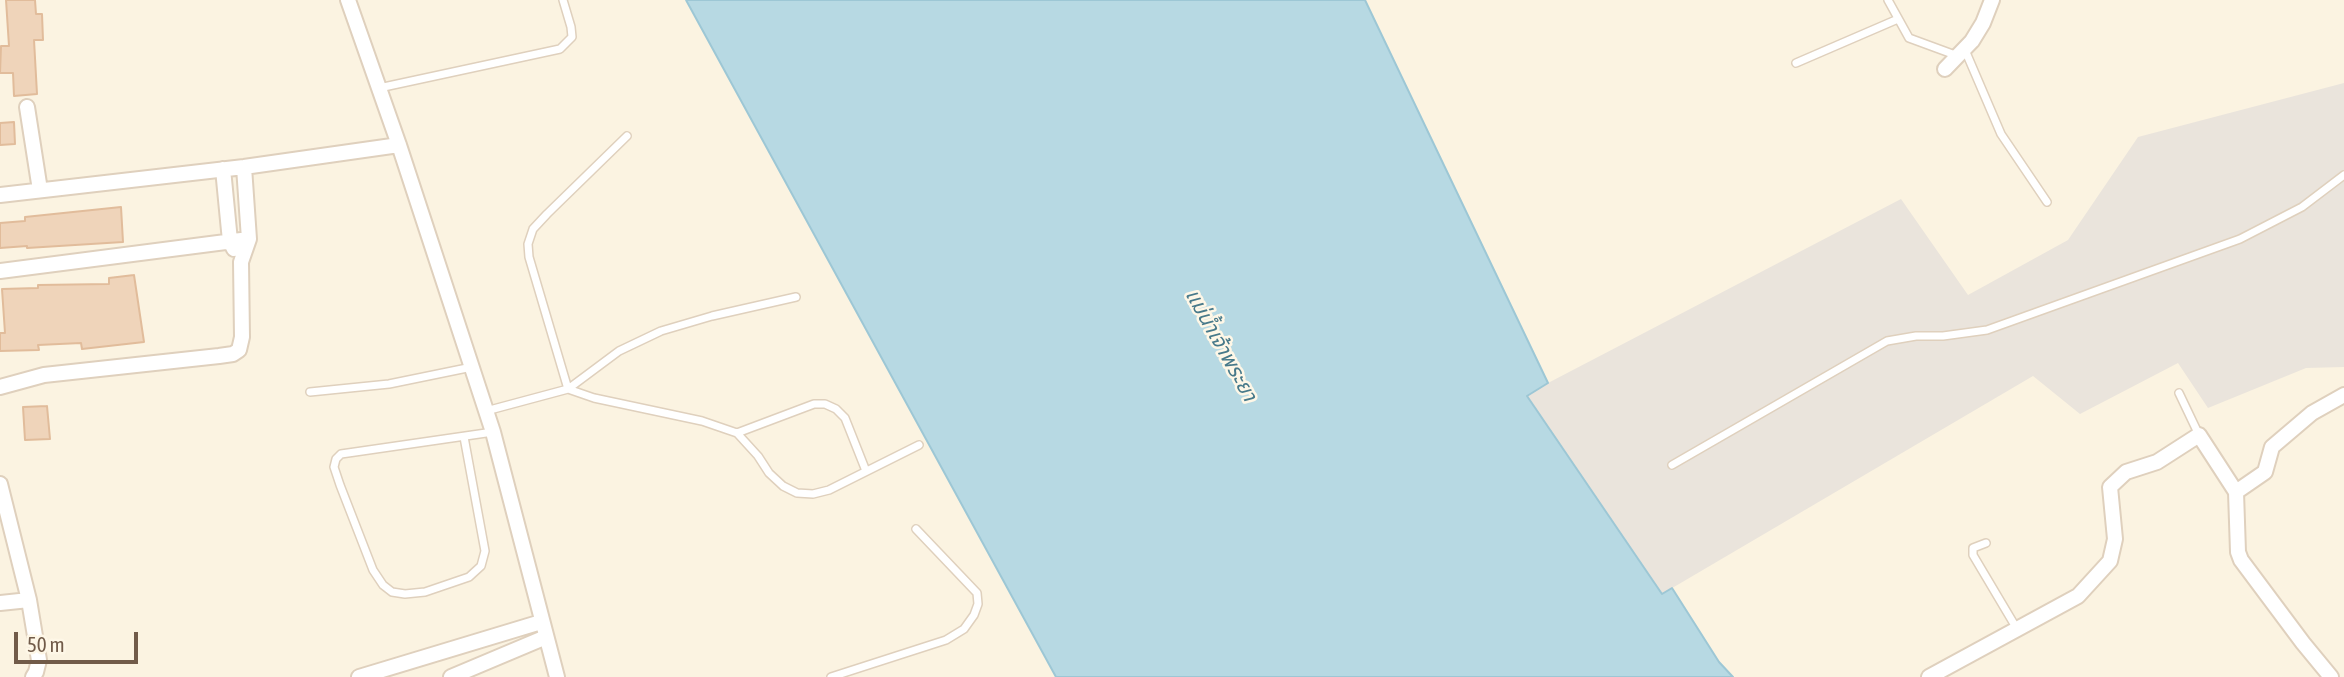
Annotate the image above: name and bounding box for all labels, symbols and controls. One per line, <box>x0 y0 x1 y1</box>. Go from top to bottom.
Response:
water label: แม่น้ำเจ้าพระยา <box>1180 284 1262 406</box>
scale bar <box>18 618 142 662</box>
text: 50 m <box>27 632 65 656</box>

